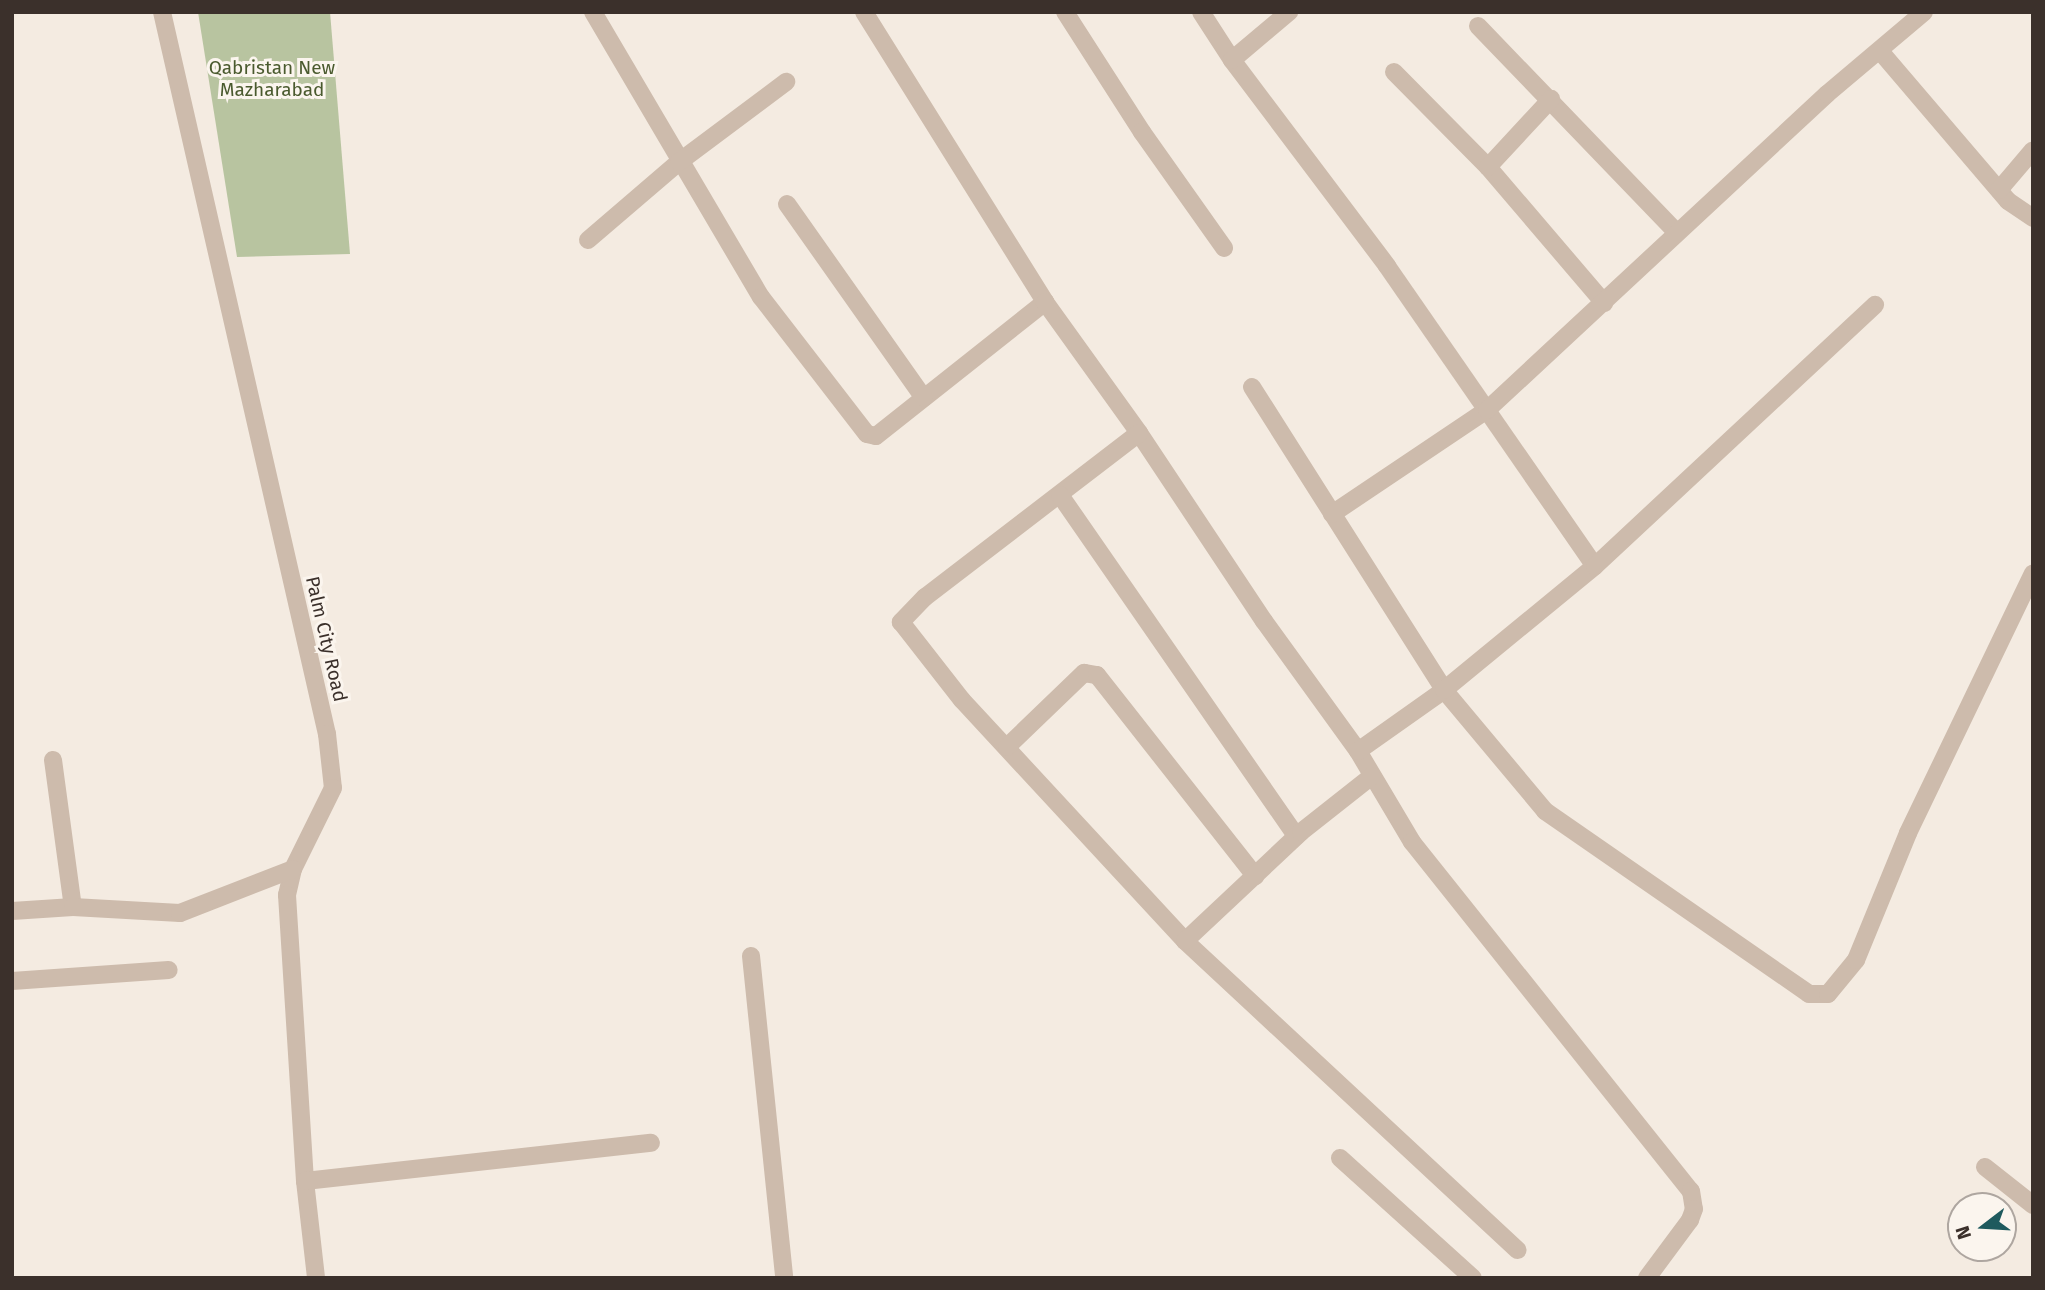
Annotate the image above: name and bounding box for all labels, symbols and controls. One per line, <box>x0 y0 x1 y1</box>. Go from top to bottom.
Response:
park label: Qabristan New Mazharabad <box>209 57 335 101</box>
street label: Palm City Road <box>300 574 352 704</box>
north arrow <box>1947 1192 2017 1262</box>
text: N <box>1951 1223 1976 1242</box>

